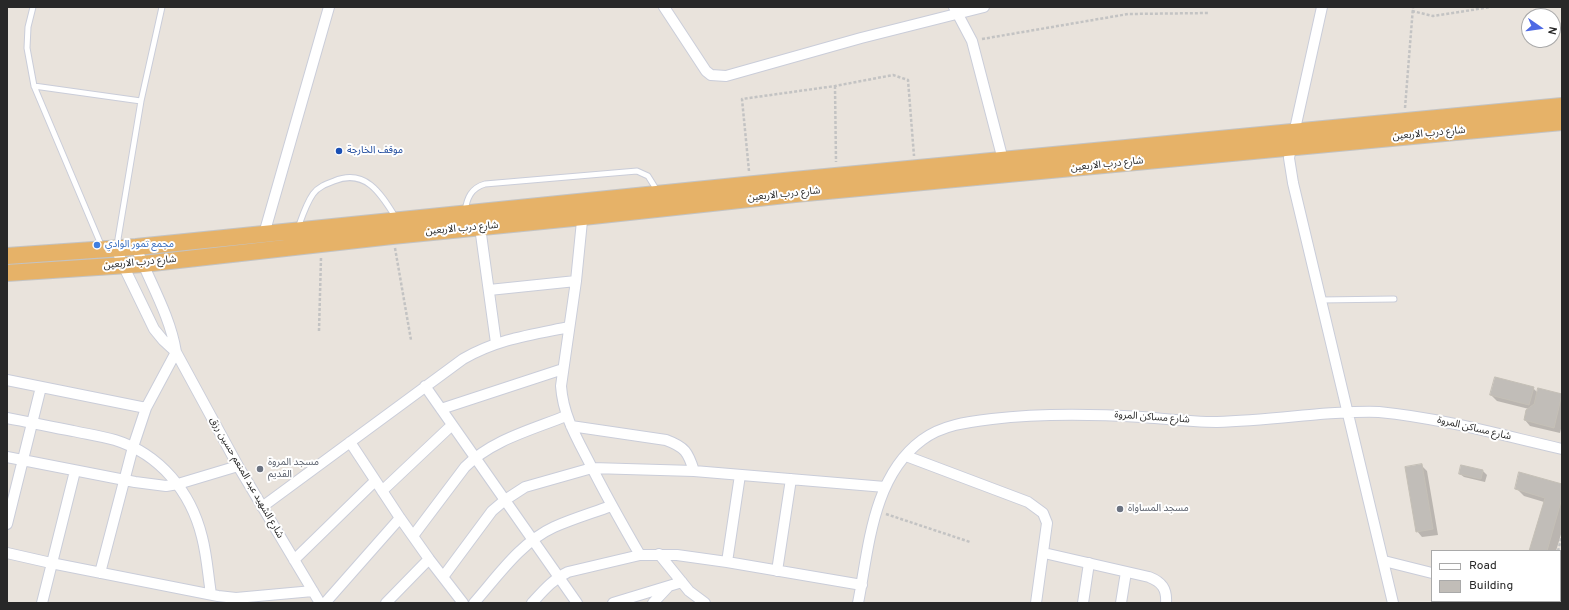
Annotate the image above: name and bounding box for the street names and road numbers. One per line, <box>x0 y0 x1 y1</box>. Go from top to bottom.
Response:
street label: شارع درب الاربعين <box>1392 125 1466 143</box>
street label: شارع درب الاربعين <box>1070 155 1144 175</box>
street label: شارع درب الاربعين <box>747 185 821 205</box>
street label: شارع درب الاربعين <box>425 220 499 238</box>
street label: شارع درب الاربعين <box>103 254 177 272</box>
street label: شارع مساكن المروة <box>1114 409 1190 427</box>
street label: شارع الشهيد عبد المنعم حسين رزق <box>206 415 286 541</box>
street label: شارع مساكن المروة <box>1436 415 1512 443</box>

